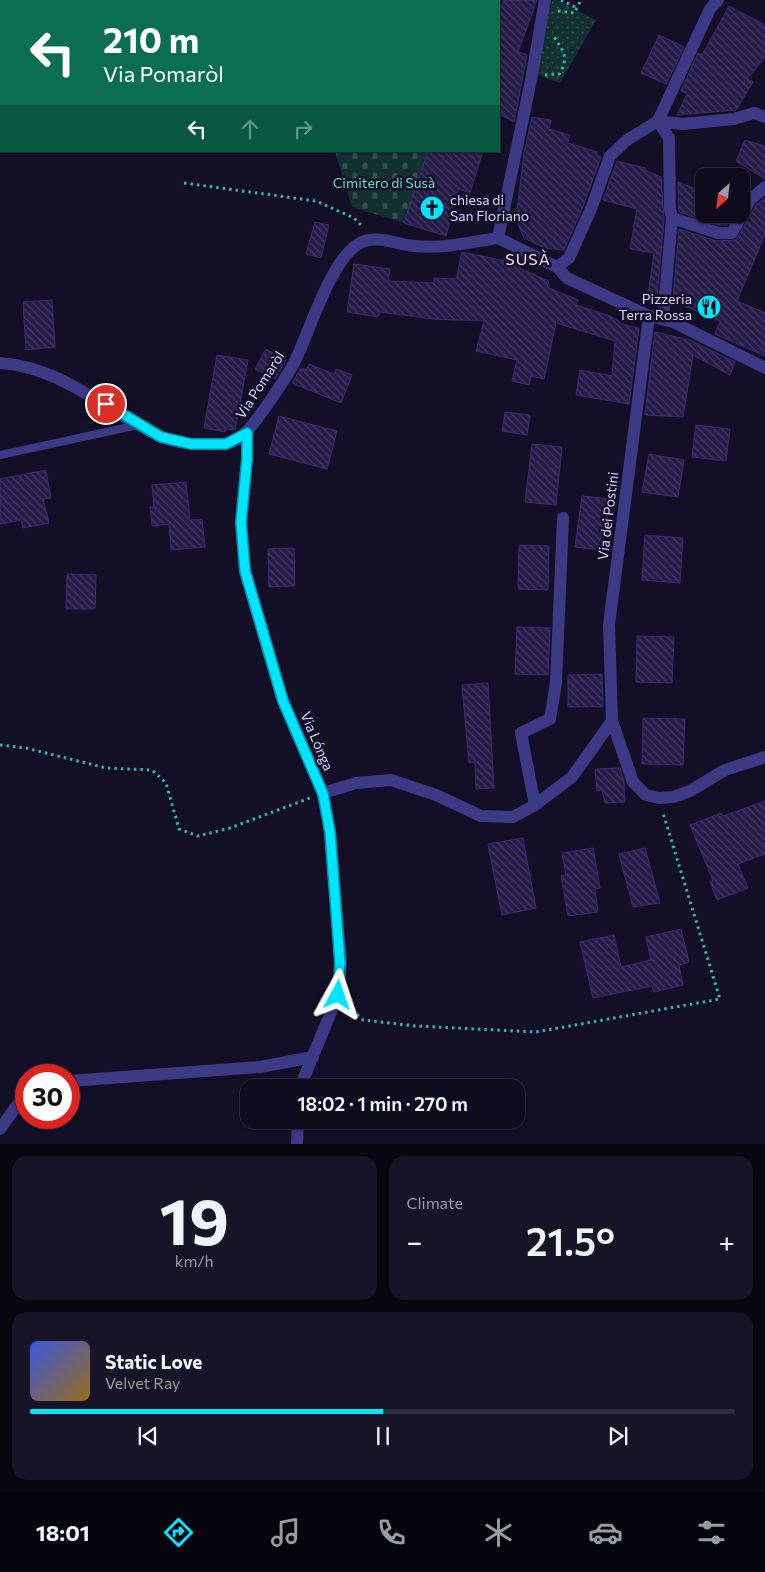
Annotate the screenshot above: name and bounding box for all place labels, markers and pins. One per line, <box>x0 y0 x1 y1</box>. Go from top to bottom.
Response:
place label: chiesa di San Floriano <box>450 191 529 224</box>
church icon: chiesa di San Floriano <box>419 195 445 221</box>
place label: Pizzeria Terra Rossa <box>618 290 692 323</box>
restaurant icon: Pizzeria Terra Rossa <box>696 294 722 320</box>
pin <box>85 383 127 425</box>

